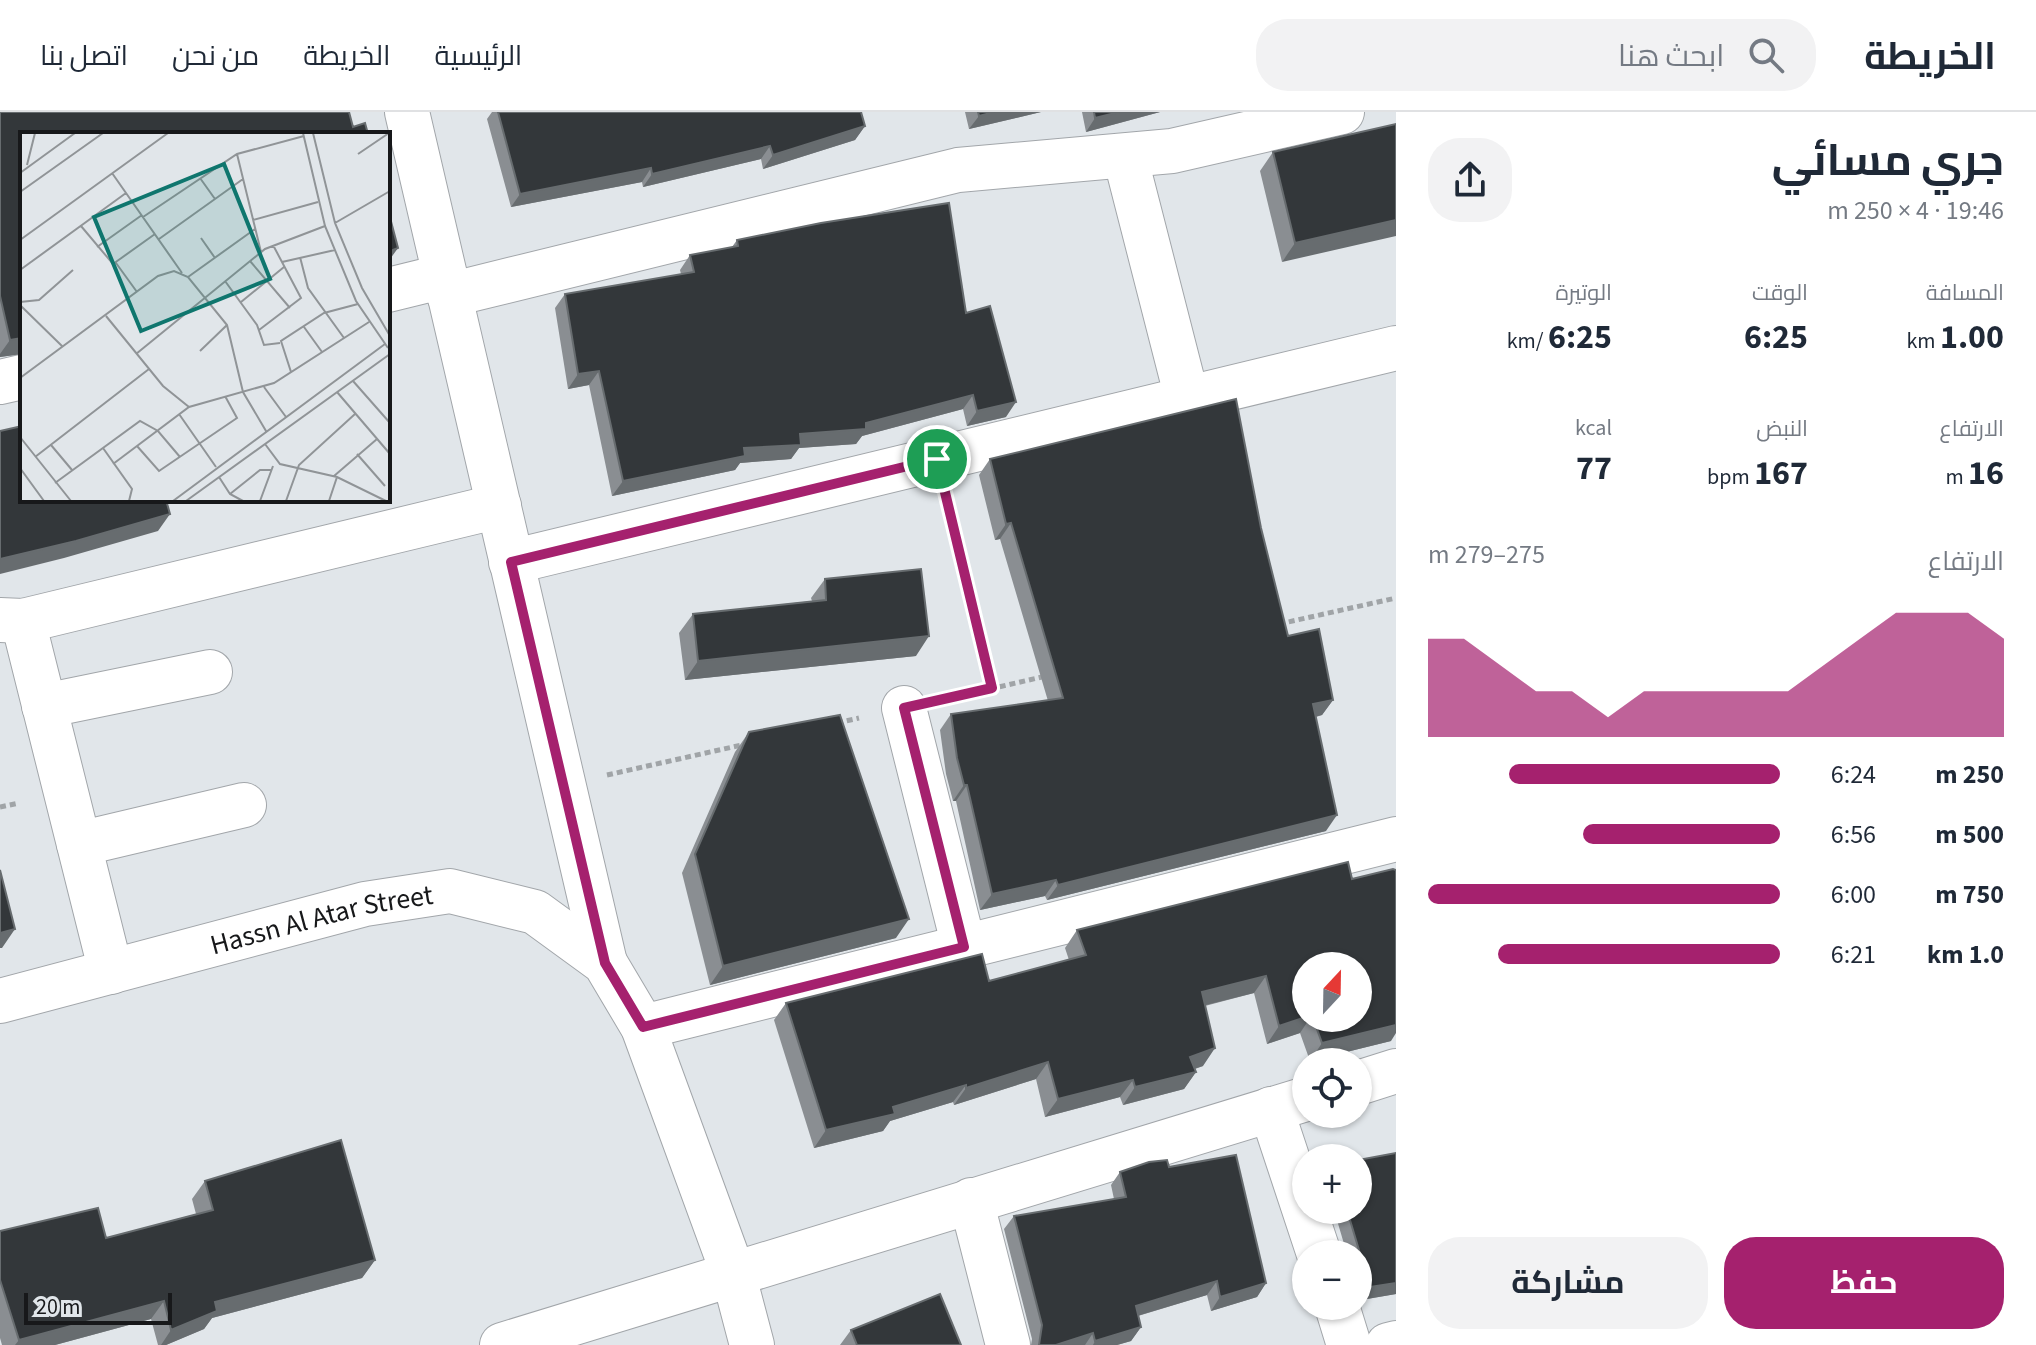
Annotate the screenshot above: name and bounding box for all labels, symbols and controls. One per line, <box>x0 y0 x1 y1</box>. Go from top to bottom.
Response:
search box <box>1256 19 1816 91</box>
text: الخريطة <box>1864 30 1996 84</box>
icon: search <box>1744 33 1788 77</box>
text: ابحث هنا <box>1618 35 1724 78</box>
text: اتصل بنا <box>40 36 128 76</box>
text: من نحن <box>172 36 259 76</box>
text: الخريطة <box>303 36 391 76</box>
text: الرئيسية <box>435 36 522 76</box>
text: جري مسائي <box>1772 130 2004 193</box>
inset map <box>20 132 390 502</box>
button: share <box>1428 138 1512 222</box>
text: 19:46 · 4 × 250 m <box>1827 192 2004 229</box>
text: الوتيرة <box>1556 277 1612 309</box>
text: الوقت <box>1752 277 1808 309</box>
text: المسافة <box>1926 277 2004 309</box>
text: 6:25 <box>1548 313 1612 362</box>
text: 6:25 <box>1744 313 1808 362</box>
text: 1.00 <box>1940 313 2004 362</box>
text: /km <box>1507 325 1548 357</box>
text: km <box>1906 325 1940 357</box>
text: kcal <box>1575 412 1612 444</box>
text: النبض <box>1756 413 1808 445</box>
text: الارتفاع <box>1940 413 2004 445</box>
pin <box>903 425 971 493</box>
icon: arrive <box>915 437 959 481</box>
text: 77 <box>1576 444 1612 493</box>
text: 167 <box>1754 449 1808 498</box>
text: 16 <box>1968 449 2004 498</box>
text: bpm <box>1707 461 1754 493</box>
text: m <box>1945 461 1968 493</box>
text: 275–279 m <box>1428 536 1545 573</box>
text: الارتفاع <box>1928 543 2004 580</box>
text: 6:24 <box>1831 756 1876 793</box>
text: 250 m <box>1935 756 2004 793</box>
text: 6:56 <box>1831 816 1876 853</box>
text: 500 m <box>1935 816 2004 853</box>
street label: Hassn Al Atar Street <box>206 875 436 965</box>
text: 6:00 <box>1831 876 1876 913</box>
text: 750 m <box>1935 876 2004 913</box>
text: 6:21 <box>1831 936 1876 973</box>
text: 1.0 km <box>1927 936 2004 973</box>
north arrow <box>1292 952 1372 1032</box>
map controls <box>1292 952 1372 1320</box>
button: locate <box>1292 1048 1372 1128</box>
button: + <box>1292 1144 1372 1224</box>
button: مشاركة <box>1428 1237 1708 1329</box>
button: حفظ <box>1724 1237 2004 1329</box>
button: − <box>1292 1240 1372 1320</box>
scale bar <box>24 1289 172 1325</box>
text: 20 m <box>36 1291 81 1323</box>

